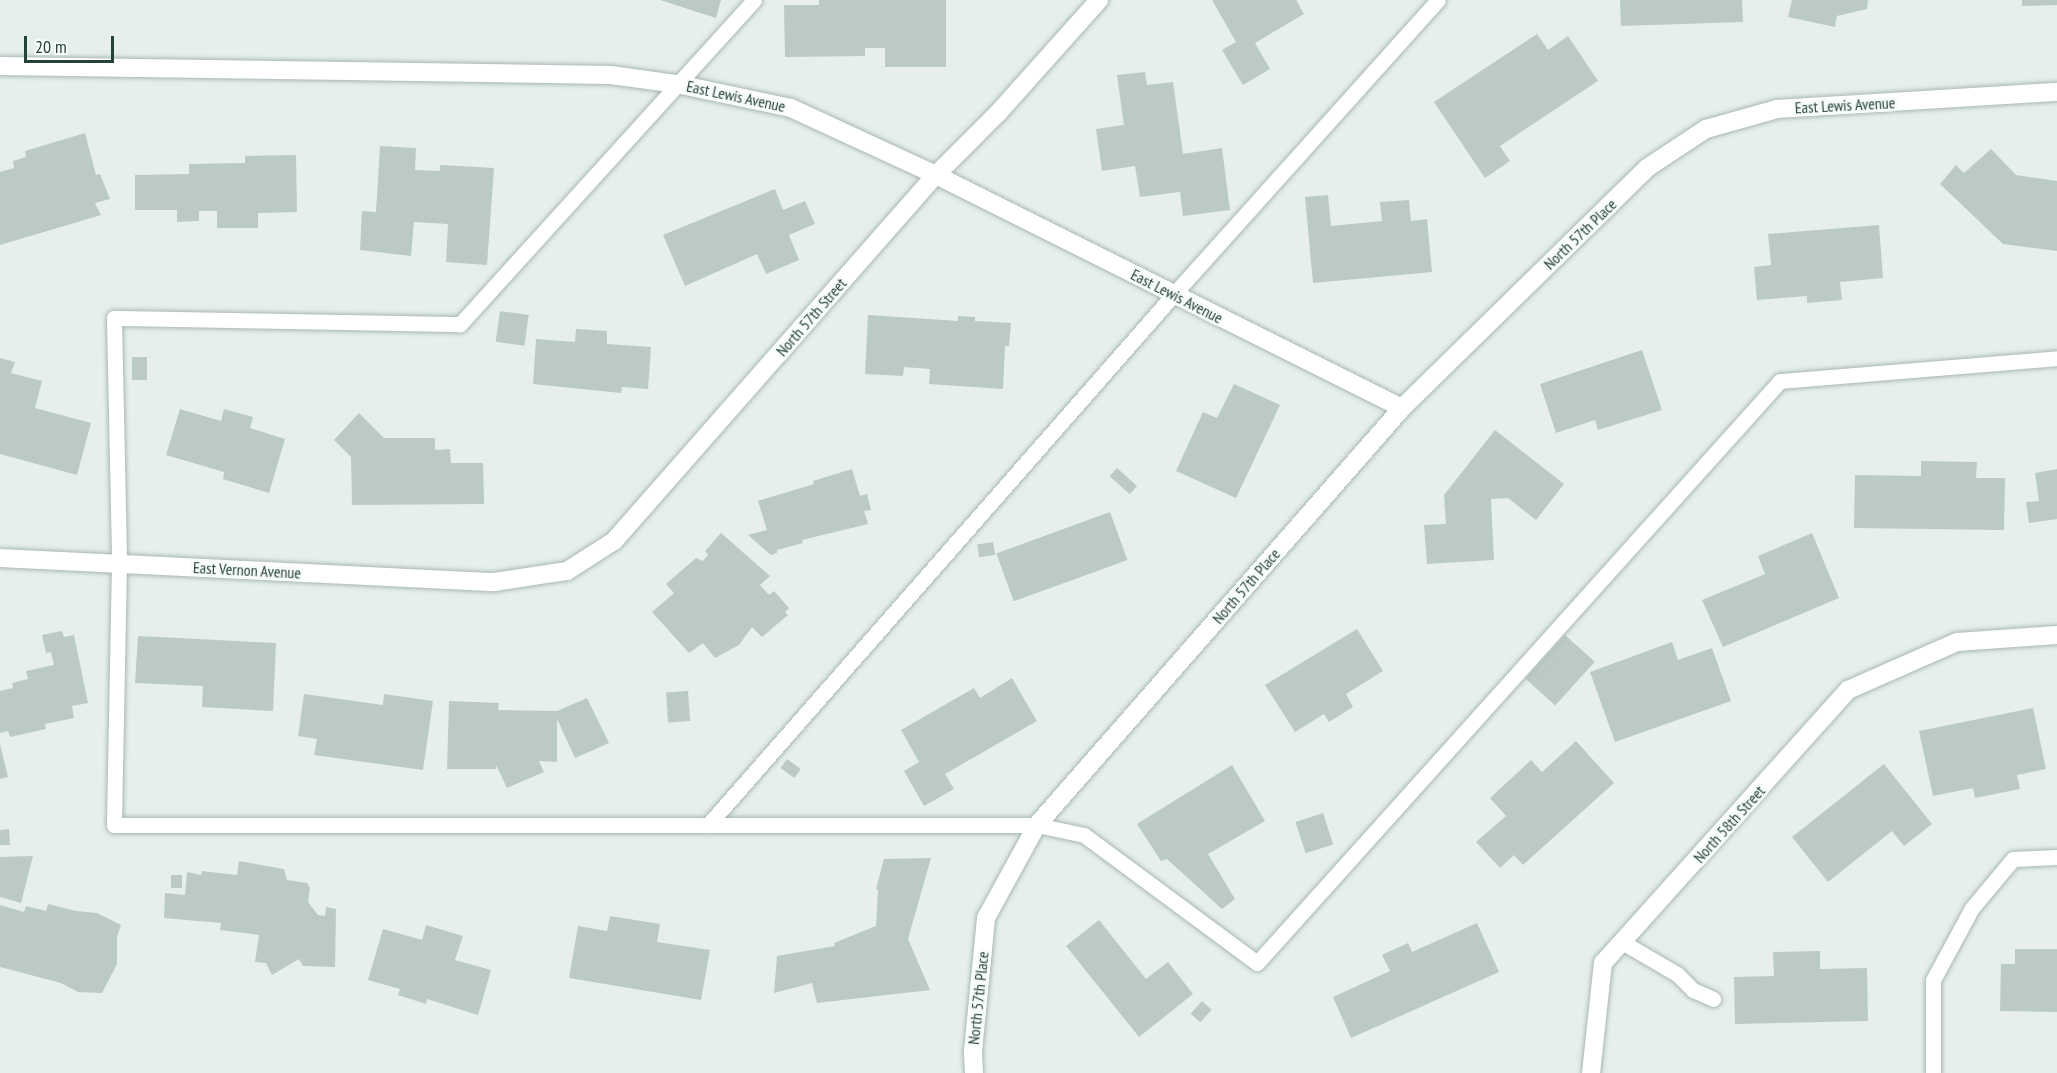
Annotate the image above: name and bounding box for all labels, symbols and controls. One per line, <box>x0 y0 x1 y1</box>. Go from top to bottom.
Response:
scale bar <box>27 24 117 62</box>
text: 20 m <box>35 35 67 58</box>
street label: East Lewis Avenue <box>685 76 787 116</box>
street label: East Lewis Avenue <box>1794 93 1896 117</box>
street label: North 57th Place <box>1540 195 1620 273</box>
street label: East Lewis Avenue <box>1128 265 1226 327</box>
street label: North 57th Street <box>772 274 850 360</box>
street label: North 57th Place <box>1208 544 1284 628</box>
street label: East Vernon Avenue <box>192 558 302 582</box>
street label: North 58th Street <box>1689 781 1769 867</box>
street label: North 57th Place <box>964 950 992 1046</box>

